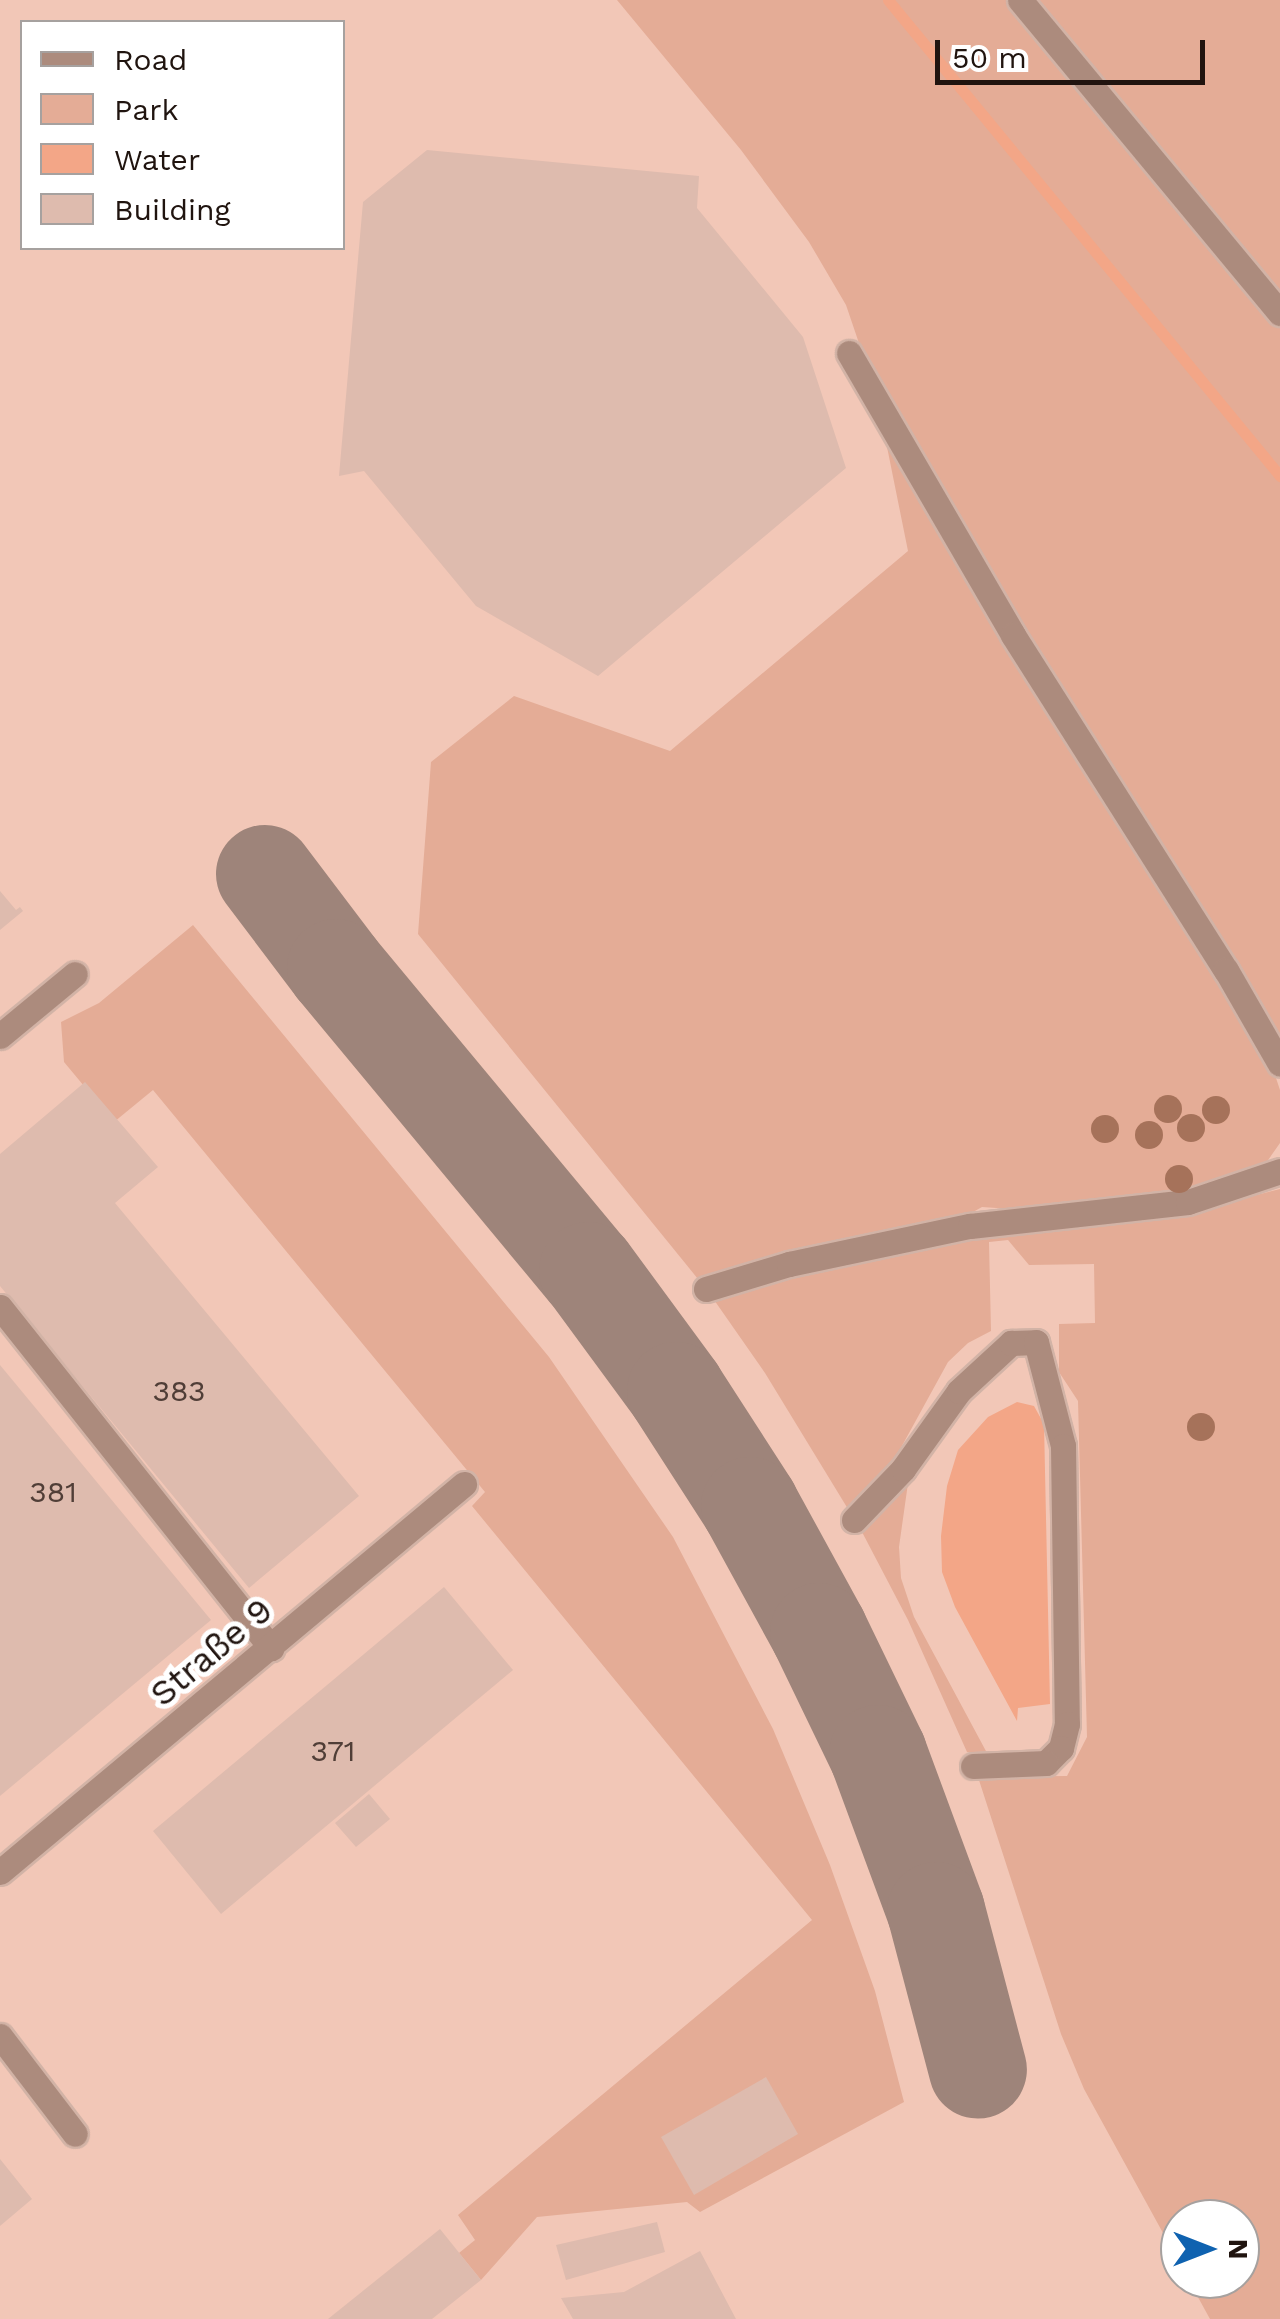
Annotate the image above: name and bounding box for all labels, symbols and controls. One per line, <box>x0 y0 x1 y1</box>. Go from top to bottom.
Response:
legend <box>20 20 345 250</box>
scale bar <box>940 20 1210 82</box>
text: 50 m <box>952 40 1027 75</box>
text: Road <box>114 42 187 77</box>
text: Park <box>114 92 179 127</box>
text: Water <box>114 142 200 177</box>
text: Building <box>114 192 231 227</box>
house number: 383 <box>153 1373 205 1409</box>
house number: 381 <box>29 1474 77 1510</box>
street label: Straße 9 <box>142 1589 280 1715</box>
house number: 371 <box>311 1733 355 1769</box>
north arrow <box>1160 2199 1260 2299</box>
text: N <box>1222 2239 1255 2259</box>

